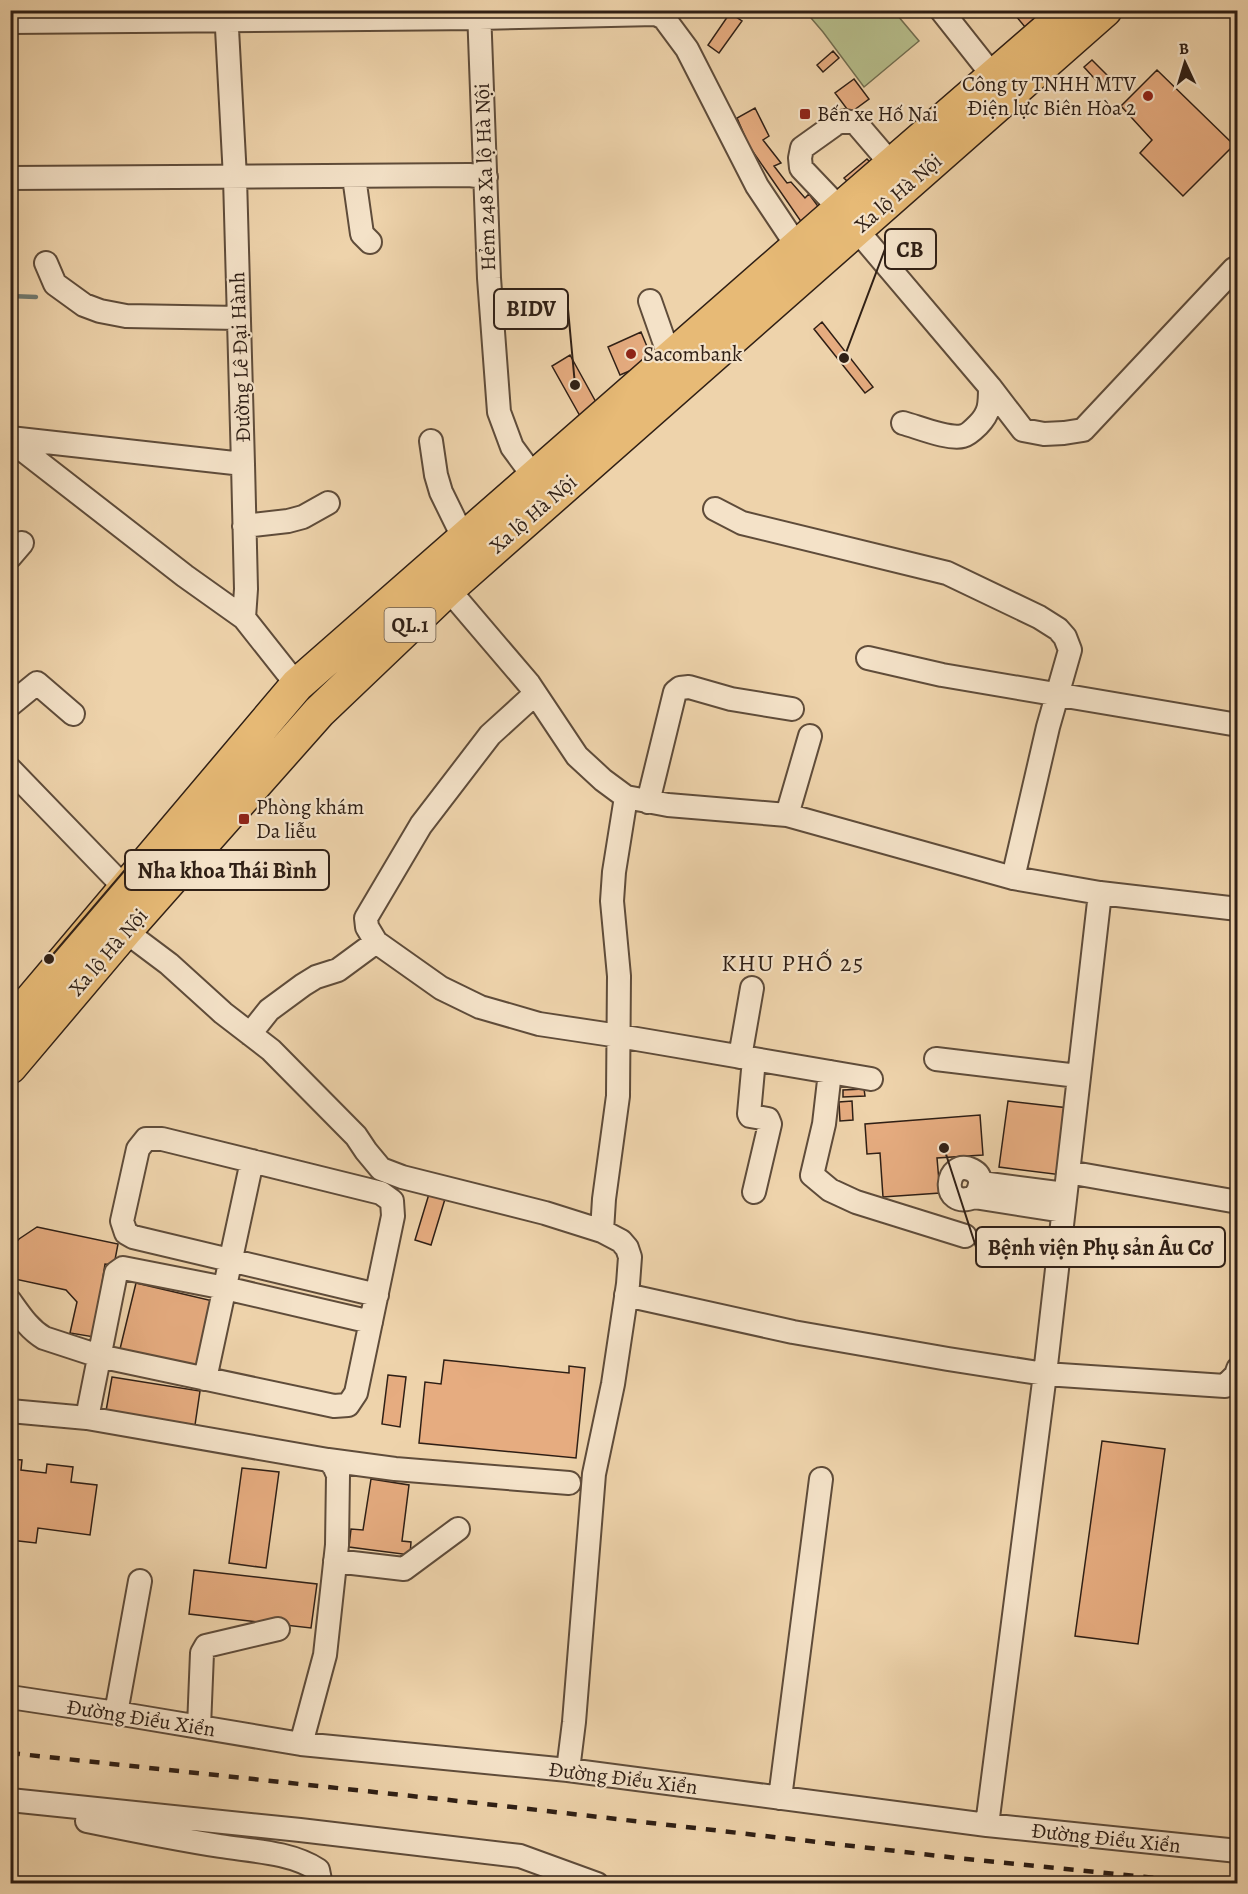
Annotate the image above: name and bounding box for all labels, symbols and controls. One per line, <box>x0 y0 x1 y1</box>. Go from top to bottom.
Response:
north arrow <box>1155 33 1215 93</box>
text: B <box>1178 38 1190 60</box>
place label: Công ty TNHH MTV Điện lực Biên Hòa 2 <box>962 70 1136 122</box>
street label: Hẻm 248 Xa lộ Hà Nội <box>468 83 502 271</box>
marker: Công ty TNHH MTV Điện lực Biên Hòa 2 <box>1141 89 1155 103</box>
place label: Bến xe Hố Nai <box>817 100 938 128</box>
marker: Bến xe Hố Nai <box>798 107 812 121</box>
street label: Xa lộ Hà Nội <box>848 147 948 239</box>
callout: CB <box>885 229 936 269</box>
text: CB <box>896 235 924 265</box>
street label: Đường Lê Đại Hành <box>223 271 257 443</box>
callout: BIDV <box>494 289 568 329</box>
text: BIDV <box>506 294 556 324</box>
place label: Sacombank <box>643 340 743 368</box>
marker: Sacombank <box>624 347 638 361</box>
street label: Xa lộ Hà Nội <box>483 468 583 560</box>
road number: QL.1 <box>384 608 436 642</box>
place label: Phòng khám Da liễu <box>256 793 364 845</box>
marker: Phòng khám Da liễu <box>237 812 251 826</box>
callout: Nha khoa Thái Bình <box>125 850 329 890</box>
text: Nha khoa Thái Bình <box>137 856 317 886</box>
street label: Xa lộ Hà Nội <box>62 902 154 1002</box>
district label: KHU PHỐ 25 <box>721 947 865 979</box>
callout: Bệnh viện Phụ sản Âu Cơ <box>976 1227 1225 1267</box>
text: Bệnh viện Phụ sản Âu Cơ <box>987 1233 1214 1263</box>
street label: Đường Điểu Xiển <box>65 1692 217 1744</box>
street label: Đường Điểu Xiển <box>547 1755 699 1801</box>
street label: Đường Điểu Xiển <box>1030 1816 1182 1860</box>

